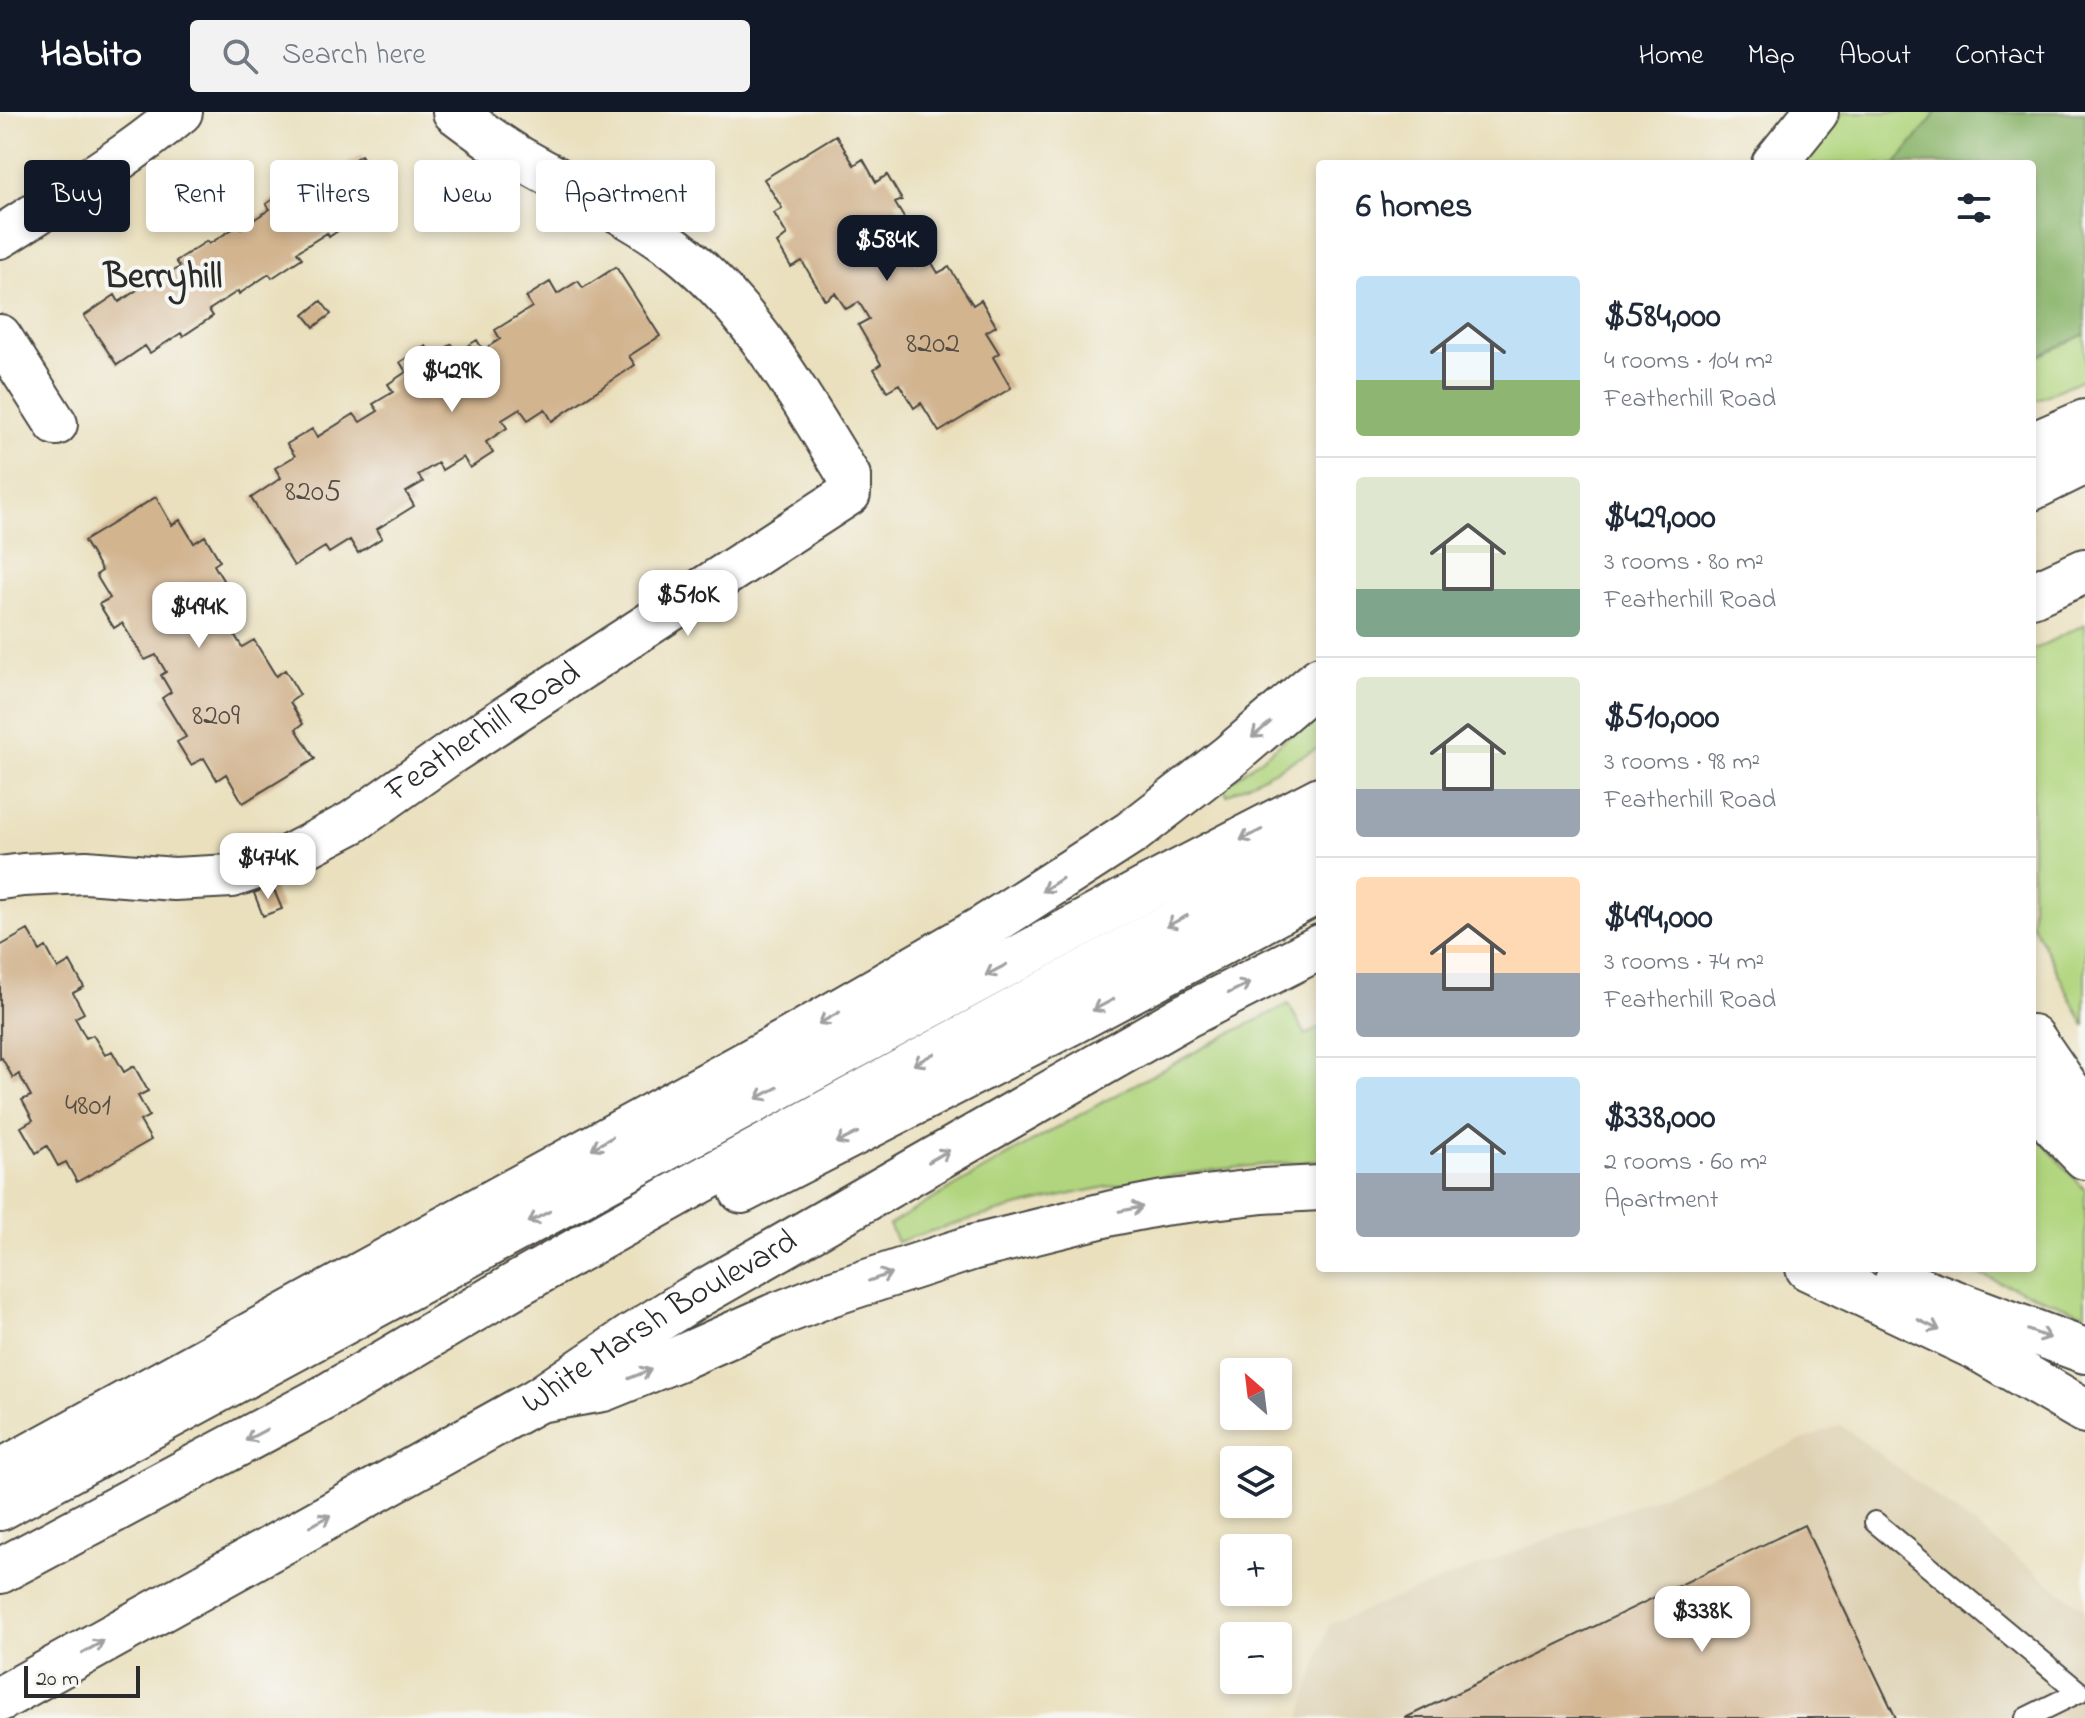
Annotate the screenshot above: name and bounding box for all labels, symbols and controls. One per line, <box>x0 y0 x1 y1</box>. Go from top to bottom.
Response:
search box <box>190 20 750 92</box>
text: Habito <box>40 28 142 84</box>
icon: search <box>218 34 262 78</box>
text: Search here <box>282 34 426 78</box>
text: Home <box>1638 36 1704 77</box>
text: Map <box>1748 36 1795 77</box>
text: About <box>1839 36 1911 77</box>
text: Contact <box>1955 36 2045 77</box>
chip: Buy <box>24 160 130 232</box>
chip: Rent <box>146 160 254 232</box>
chip: Filters <box>270 160 398 232</box>
chip: New <box>414 160 520 232</box>
chip: Apartment <box>536 160 715 232</box>
text: 6 homes <box>1356 183 1472 233</box>
icon: filters <box>1952 186 1996 230</box>
pin: $584K <box>831 215 943 283</box>
text: $584K <box>855 222 919 260</box>
district label: Berryhill <box>102 252 222 305</box>
text: $584,000 <box>1604 293 1721 343</box>
icon: home <box>1420 308 1516 404</box>
house number: 8202 <box>906 323 960 367</box>
text: 4 rooms · 104 m² <box>1604 343 1773 381</box>
pin: $429K <box>396 346 508 414</box>
text: $429K <box>422 353 482 391</box>
text: Featherhill Road <box>1604 381 1776 419</box>
house number: 8205 <box>285 471 341 515</box>
text: $429,000 <box>1604 494 1716 544</box>
icon: home <box>1420 509 1516 605</box>
text: 3 rooms · 80 m² <box>1604 544 1764 582</box>
pin: $510K <box>632 570 744 638</box>
text: $510K <box>657 577 719 615</box>
pin: $494K <box>143 582 255 650</box>
text: Featherhill Road <box>1604 582 1776 620</box>
text: $494K <box>170 589 228 627</box>
street label: Featherhill Road <box>375 650 591 817</box>
text: $510,000 <box>1604 694 1719 744</box>
house number: 8209 <box>192 695 240 739</box>
icon: home <box>1420 709 1516 805</box>
one-way arrow <box>1251 721 1272 739</box>
text: 3 rooms · 98 m² <box>1604 744 1760 782</box>
text: Featherhill Road <box>1604 782 1776 820</box>
one-way arrow <box>1239 827 1263 843</box>
pin: $474K <box>212 833 324 901</box>
text: $474K <box>238 840 298 878</box>
one-way arrow <box>1042 876 1064 893</box>
text: $494,000 <box>1604 894 1713 944</box>
icon: home <box>1420 909 1516 1005</box>
one-way arrow <box>1165 914 1189 930</box>
text: 3 rooms · 74 m² <box>1604 944 1764 982</box>
one-way arrow <box>985 963 1009 978</box>
one-way arrow <box>1227 980 1251 996</box>
text: Featherhill Road <box>1604 982 1776 1020</box>
one-way arrow <box>1091 998 1115 1014</box>
one-way arrow <box>818 1010 841 1026</box>
one-way arrow <box>912 1052 936 1067</box>
house number: 4801 <box>65 1085 111 1129</box>
one-way arrow <box>756 1086 780 1102</box>
text: $338,000 <box>1604 1094 1715 1144</box>
icon: home <box>1420 1109 1516 1205</box>
one-way arrow <box>835 1130 859 1146</box>
one-way arrow <box>590 1136 614 1151</box>
text: 2 rooms · 60 m² <box>1604 1144 1768 1182</box>
one-way arrow <box>927 1148 950 1164</box>
text: Apartment <box>1604 1182 1718 1220</box>
one-way arrow <box>1118 1201 1144 1216</box>
one-way arrow <box>527 1209 551 1225</box>
street label: White Marsh Boulevard <box>513 1218 807 1429</box>
one-way arrow <box>868 1268 893 1283</box>
one-way arrow <box>1916 1318 1940 1333</box>
one-way arrow <box>2026 1328 2051 1342</box>
north arrow <box>1220 1358 1292 1430</box>
map controls <box>1220 1358 1292 1694</box>
one-way arrow <box>627 1366 652 1381</box>
one-way arrow <box>244 1427 268 1443</box>
button: layers <box>1220 1446 1292 1518</box>
one-way arrow <box>308 1513 331 1529</box>
button: + <box>1220 1534 1292 1606</box>
pin: $338K <box>1646 1586 1758 1654</box>
text: $338K <box>1672 1593 1732 1631</box>
button: − <box>1220 1622 1292 1694</box>
one-way arrow <box>80 1639 104 1655</box>
scale bar <box>24 1662 140 1698</box>
text: 20 m <box>36 1664 79 1696</box>

